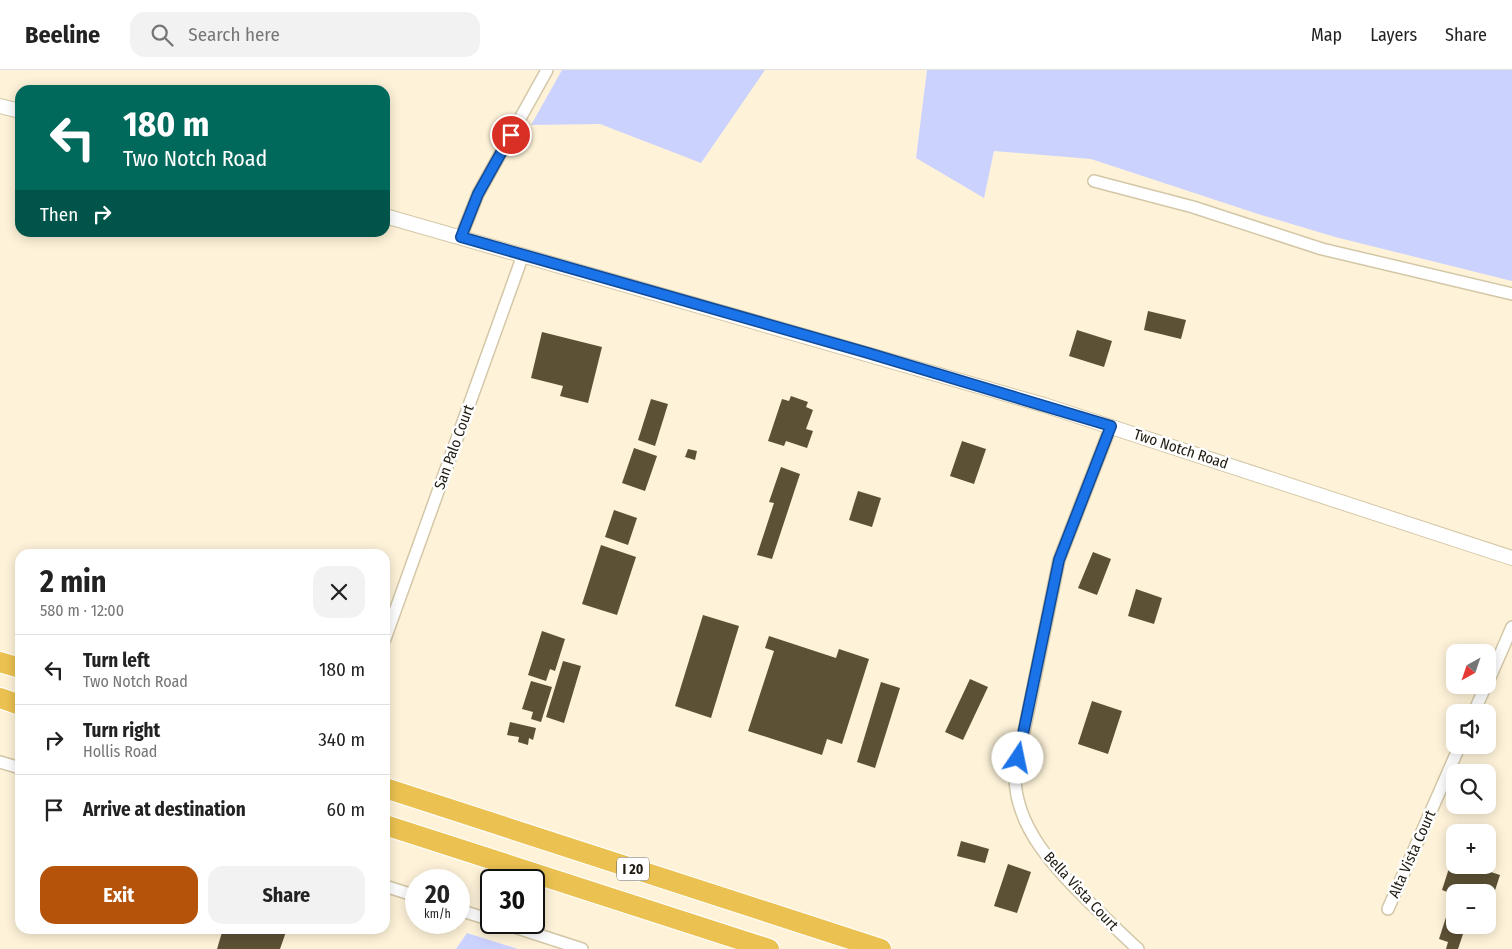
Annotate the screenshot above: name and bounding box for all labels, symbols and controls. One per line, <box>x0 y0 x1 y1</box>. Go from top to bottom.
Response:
search box <box>130 12 480 57</box>
text: Beeline <box>25 21 100 49</box>
icon: search <box>148 21 176 49</box>
text: Search here <box>188 23 280 46</box>
text: Map <box>1311 24 1342 46</box>
text: Layers <box>1370 24 1417 46</box>
text: Share <box>1445 24 1487 46</box>
text: 180 m <box>123 103 209 145</box>
icon: left <box>40 105 105 170</box>
pin <box>490 114 532 156</box>
icon: arrive <box>497 121 525 149</box>
text: Two Notch Road <box>123 145 267 172</box>
icon: right <box>88 200 116 228</box>
text: Then <box>40 203 78 226</box>
street label: San Palo Court <box>430 402 478 492</box>
street label: Two Notch Road <box>1131 425 1231 473</box>
text: 2 min <box>40 564 107 600</box>
button: close <box>313 566 365 618</box>
text: 580 m · 12:00 <box>40 601 124 620</box>
north arrow <box>1446 644 1496 694</box>
map controls <box>1446 644 1496 934</box>
text: Turn left <box>83 649 150 672</box>
icon: left <box>40 656 68 684</box>
text: 180 m <box>319 658 365 681</box>
text: Two Notch Road <box>83 672 188 691</box>
button: sound <box>1446 704 1496 754</box>
text: Turn right <box>83 719 160 742</box>
icon: right <box>40 726 68 754</box>
text: 340 m <box>318 728 365 751</box>
position arrow <box>991 731 1043 783</box>
text: Hollis Road <box>83 742 157 761</box>
button: search <box>1446 764 1496 814</box>
icon: arrive <box>40 796 68 824</box>
text: Arrive at destination <box>83 798 246 821</box>
text: 60 m <box>327 798 365 821</box>
street label: Alta Vista Court <box>1385 807 1439 901</box>
button: + <box>1446 824 1496 874</box>
street label: Bella Vista Court <box>1040 848 1122 934</box>
road number: I 20 <box>617 858 649 881</box>
button: Exit <box>40 866 198 924</box>
button: Share <box>208 866 365 924</box>
speed limit sign: 30 <box>480 869 545 934</box>
text: 20 <box>425 880 450 910</box>
button: − <box>1446 884 1496 934</box>
text: km/h <box>424 907 451 921</box>

